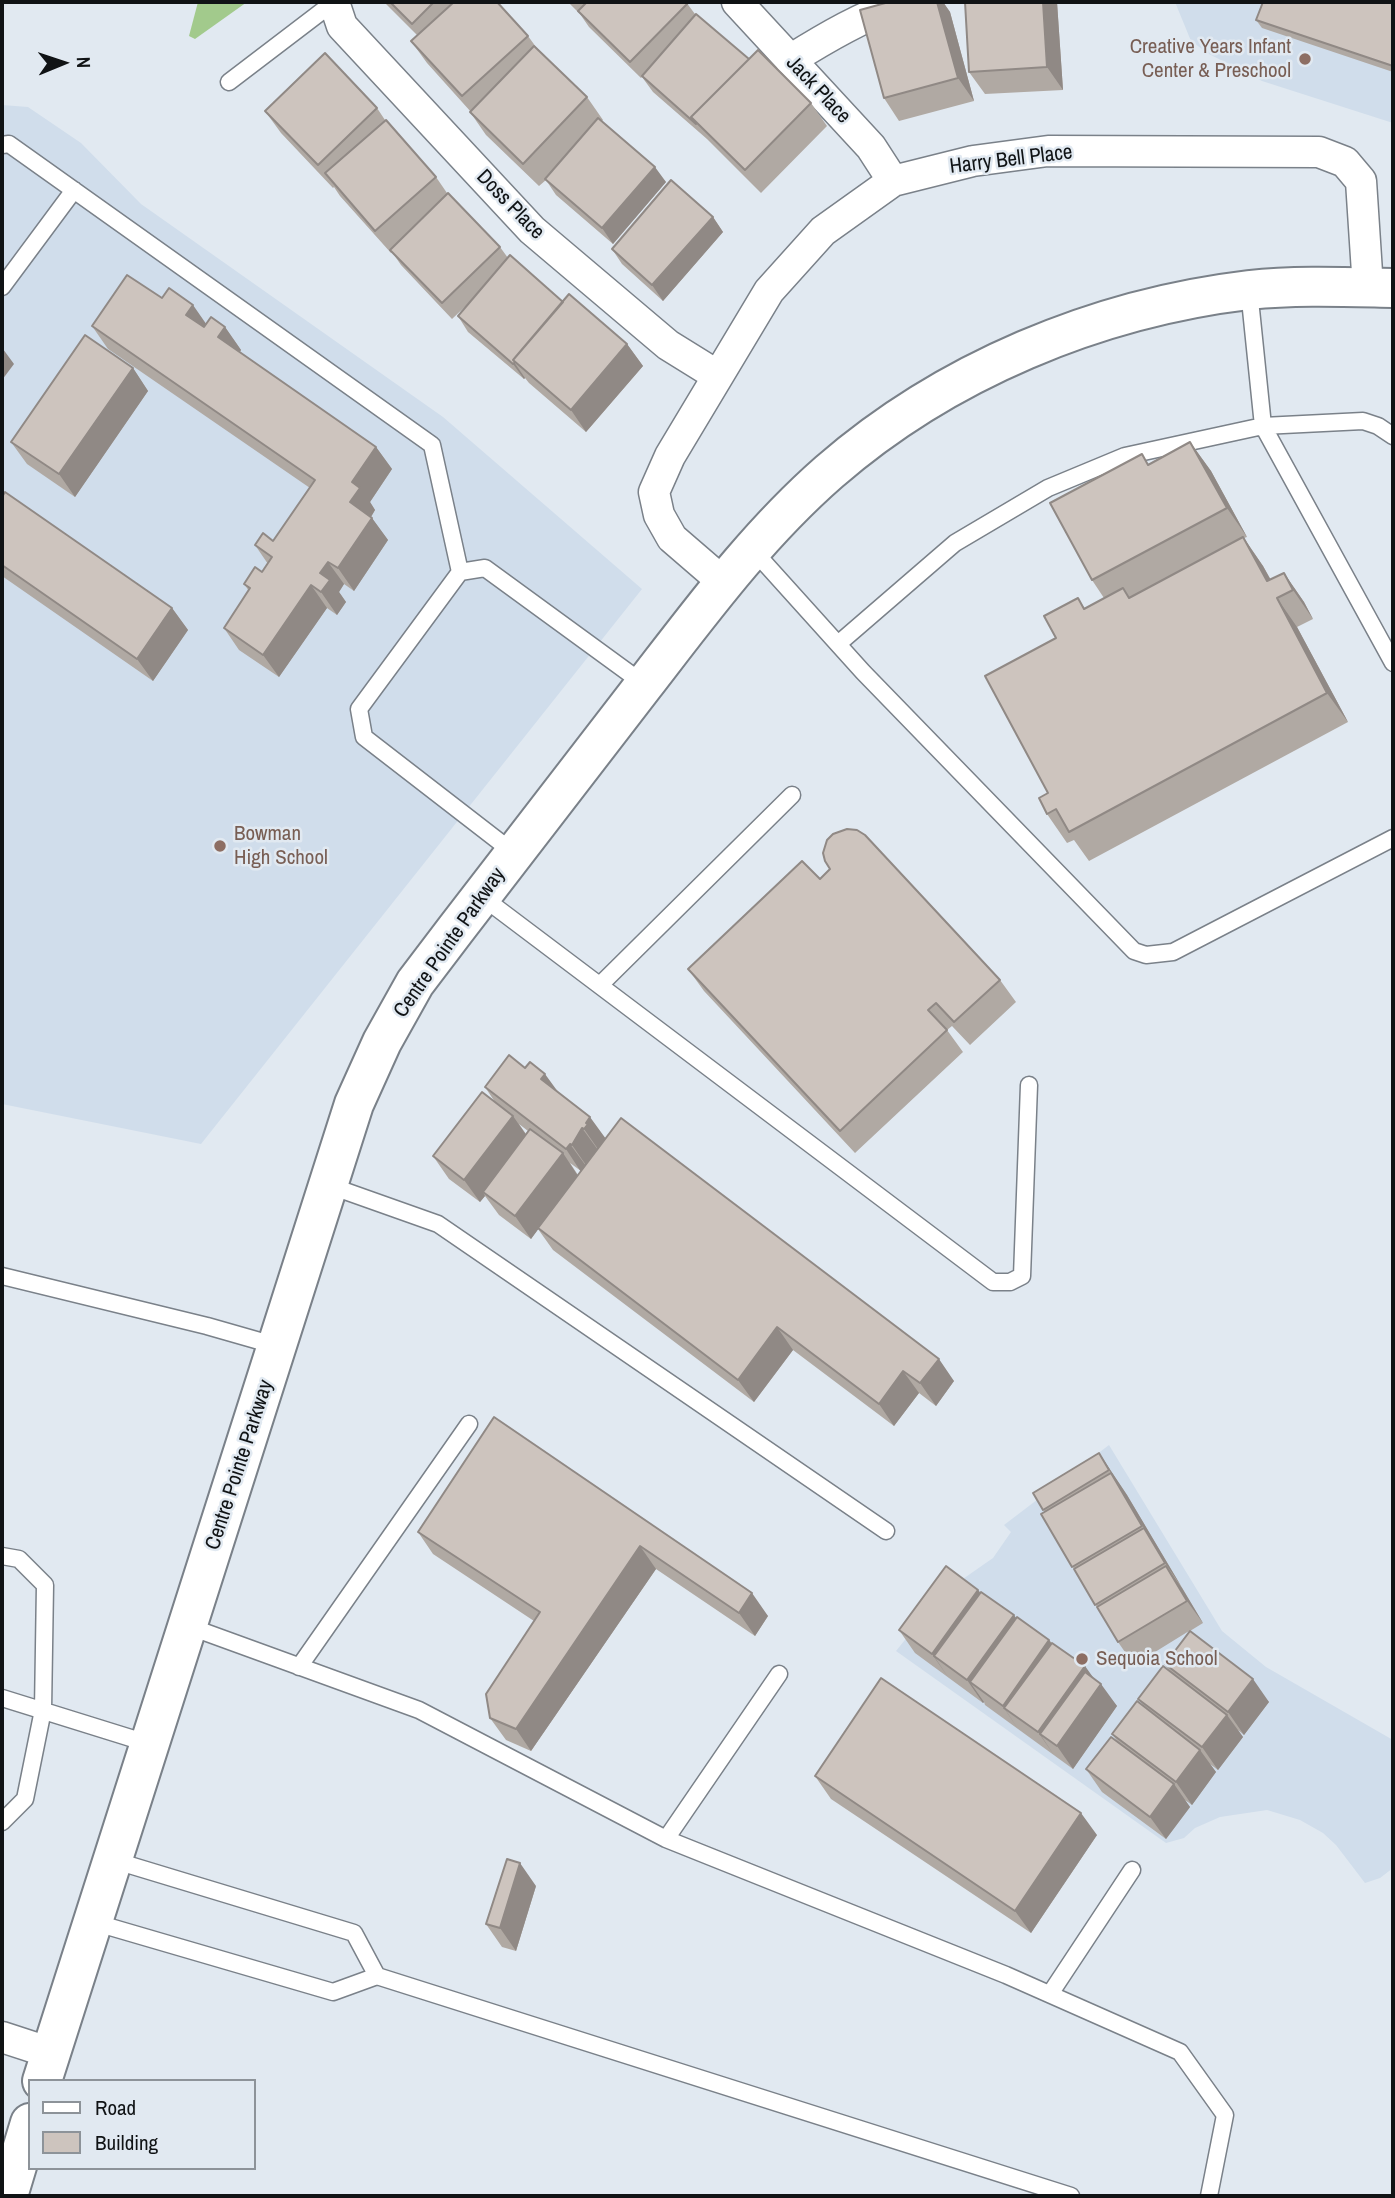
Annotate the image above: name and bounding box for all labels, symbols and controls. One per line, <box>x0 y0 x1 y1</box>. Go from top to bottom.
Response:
north arrow <box>28 28 98 98</box>
place label: Creative Years Infant Center & Preschool <box>1130 34 1291 84</box>
street label: Jack Place <box>780 51 856 129</box>
marker: Creative Years Infant Center & Preschool <box>1297 51 1313 67</box>
text: N <box>71 56 97 68</box>
street label: Harry Bell Place <box>948 140 1074 180</box>
street label: Doss Place <box>471 165 549 245</box>
place label: Bowman High School <box>234 821 328 871</box>
marker: Bowman High School <box>212 838 228 854</box>
street label: Centre Pointe Parkway <box>389 863 511 1023</box>
street label: Centre Pointe Parkway <box>201 1377 279 1553</box>
place label: Sequoia School <box>1096 1646 1218 1672</box>
marker: Sequoia School <box>1074 1651 1090 1667</box>
legend <box>28 2079 256 2170</box>
text: Road <box>95 2093 136 2122</box>
text: Building <box>95 2128 158 2157</box>

